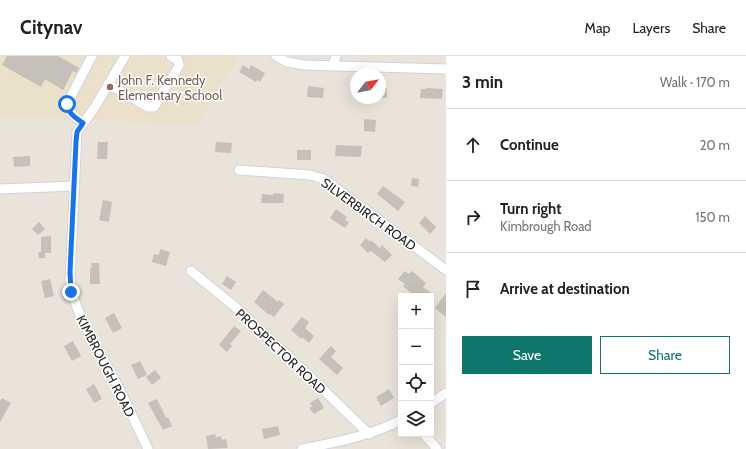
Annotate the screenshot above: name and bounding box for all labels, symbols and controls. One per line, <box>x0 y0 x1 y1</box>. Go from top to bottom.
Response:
text: Citynav <box>20 16 82 39</box>
text: Map <box>585 19 610 37</box>
text: Layers <box>632 19 670 37</box>
text: Share <box>692 19 726 37</box>
north arrow <box>350 68 386 104</box>
place label: John F. Kennedy Elementary School <box>117 72 222 103</box>
text: 3 min <box>462 72 503 92</box>
text: Walk · 170 m <box>660 74 730 90</box>
marker: John F. Kennedy Elementary School <box>105 82 115 92</box>
route start <box>58 95 76 113</box>
icon: ahead <box>462 134 484 156</box>
text: Continue <box>500 136 559 154</box>
text: 20 m <box>700 137 730 153</box>
street label: SILVERBIRCH ROAD <box>318 174 420 254</box>
text: Turn right <box>500 200 561 218</box>
icon: right <box>462 206 484 228</box>
text: 150 m <box>695 209 730 225</box>
text: Kimbrough Road <box>500 218 592 234</box>
icon: arrive <box>462 278 484 300</box>
text: Arrive at destination <box>500 280 630 298</box>
route end <box>62 283 80 301</box>
map controls <box>398 293 434 437</box>
button: + <box>398 293 434 329</box>
street label: PROSPECTOR ROAD <box>232 305 330 397</box>
street label: KIMBROUGH ROAD <box>73 312 139 420</box>
button: − <box>398 329 434 365</box>
button: Save <box>462 336 592 374</box>
button: Share <box>600 336 730 374</box>
button: locate <box>398 365 434 401</box>
button: layers <box>398 401 434 437</box>

